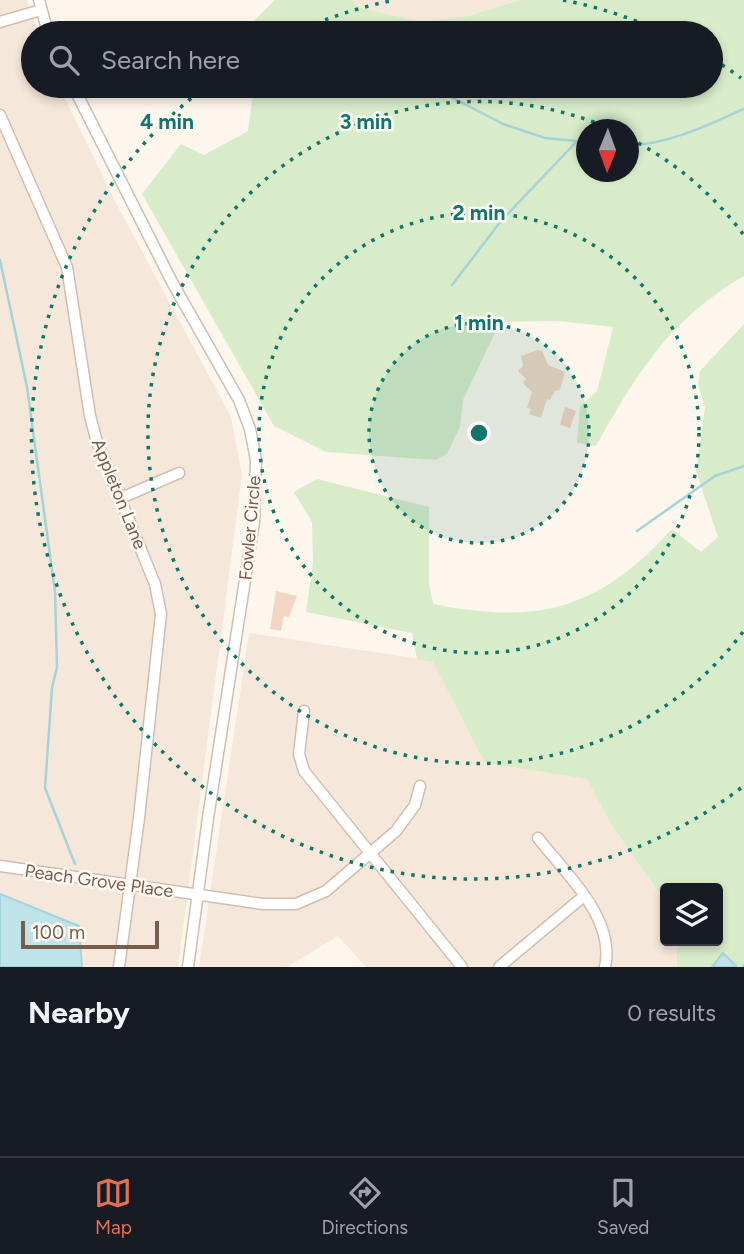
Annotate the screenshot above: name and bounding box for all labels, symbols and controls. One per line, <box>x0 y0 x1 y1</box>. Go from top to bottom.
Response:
search box <box>21 21 723 98</box>
icon: search <box>45 41 83 79</box>
text: Search here <box>101 44 240 76</box>
text: 4 min <box>140 109 194 134</box>
text: 3 min <box>340 109 392 134</box>
north arrow <box>576 119 639 182</box>
text: 2 min <box>453 200 505 225</box>
text: 1 min <box>454 310 504 335</box>
centre of rings <box>467 421 491 445</box>
street label: Appleton Lane <box>87 435 151 553</box>
street label: Fowler Circle <box>234 475 266 581</box>
street label: Peach Grove Place <box>23 860 175 902</box>
map controls <box>660 883 723 946</box>
button: layers <box>660 883 723 946</box>
scale bar <box>21 918 159 950</box>
text: 100 m <box>32 921 85 944</box>
text: Nearby <box>28 994 130 1031</box>
text: 0 results <box>627 999 716 1027</box>
tab: Map <box>94 1174 132 1239</box>
tab: Directions <box>321 1174 408 1239</box>
tab: Saved <box>597 1174 649 1239</box>

